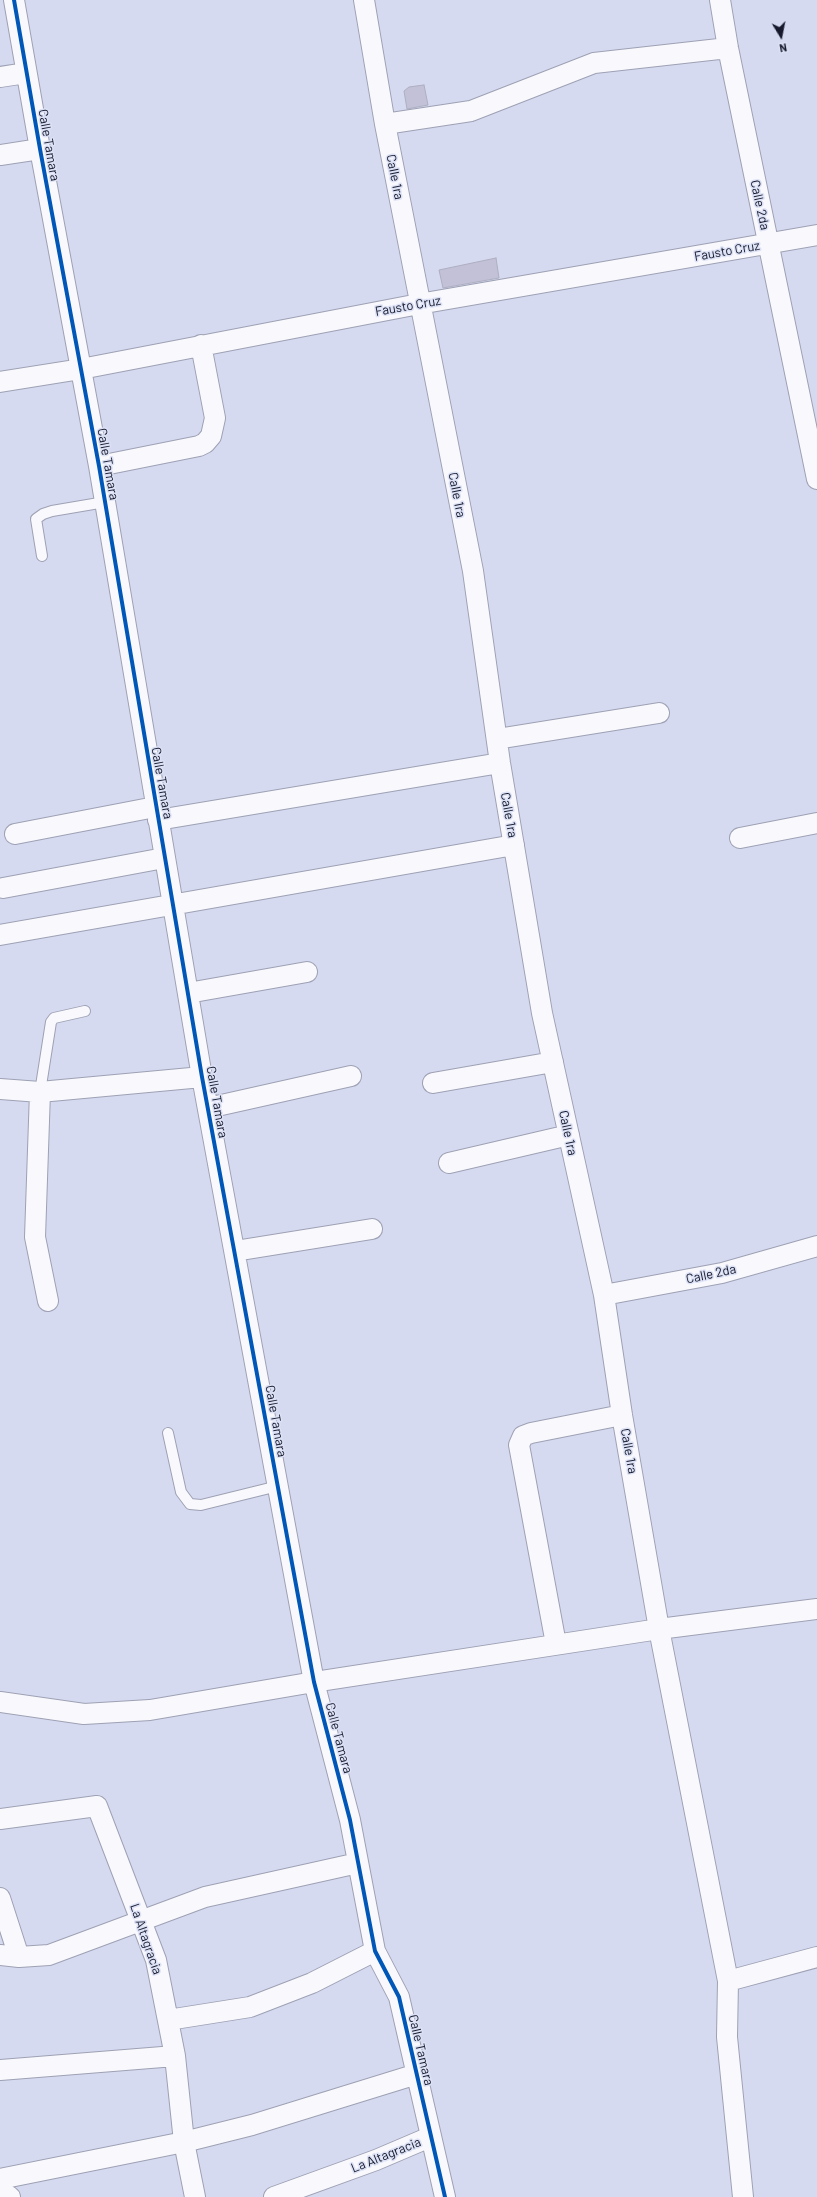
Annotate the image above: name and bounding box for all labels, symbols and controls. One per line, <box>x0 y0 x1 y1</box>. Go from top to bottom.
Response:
north arrow <box>761 16 801 56</box>
text: N <box>778 41 788 55</box>
street label: Calle Tamara <box>35 108 63 182</box>
street label: Calle 1ra <box>383 153 407 201</box>
street label: Calle 2da <box>747 179 773 231</box>
street label: Fausto Cruz <box>693 238 761 264</box>
street label: Fausto Cruz <box>374 293 442 319</box>
street label: Calle Tamara <box>94 427 122 501</box>
street label: Calle 1ra <box>445 471 469 519</box>
street label: Calle Tamara <box>148 746 176 820</box>
street label: Calle 1ra <box>497 791 521 839</box>
street label: Calle Tamara <box>203 1065 231 1139</box>
street label: Calle 1ra <box>556 1109 580 1157</box>
street label: Calle 2da <box>685 1261 737 1287</box>
street label: Calle Tamara <box>262 1384 290 1458</box>
street label: Calle 1ra <box>617 1427 641 1475</box>
street label: Calle Tamara <box>322 1701 356 1775</box>
street label: La Altagracia <box>127 1902 165 1976</box>
street label: Calle Tamara <box>405 2013 437 2087</box>
street label: La Altagracia <box>349 2134 423 2176</box>

